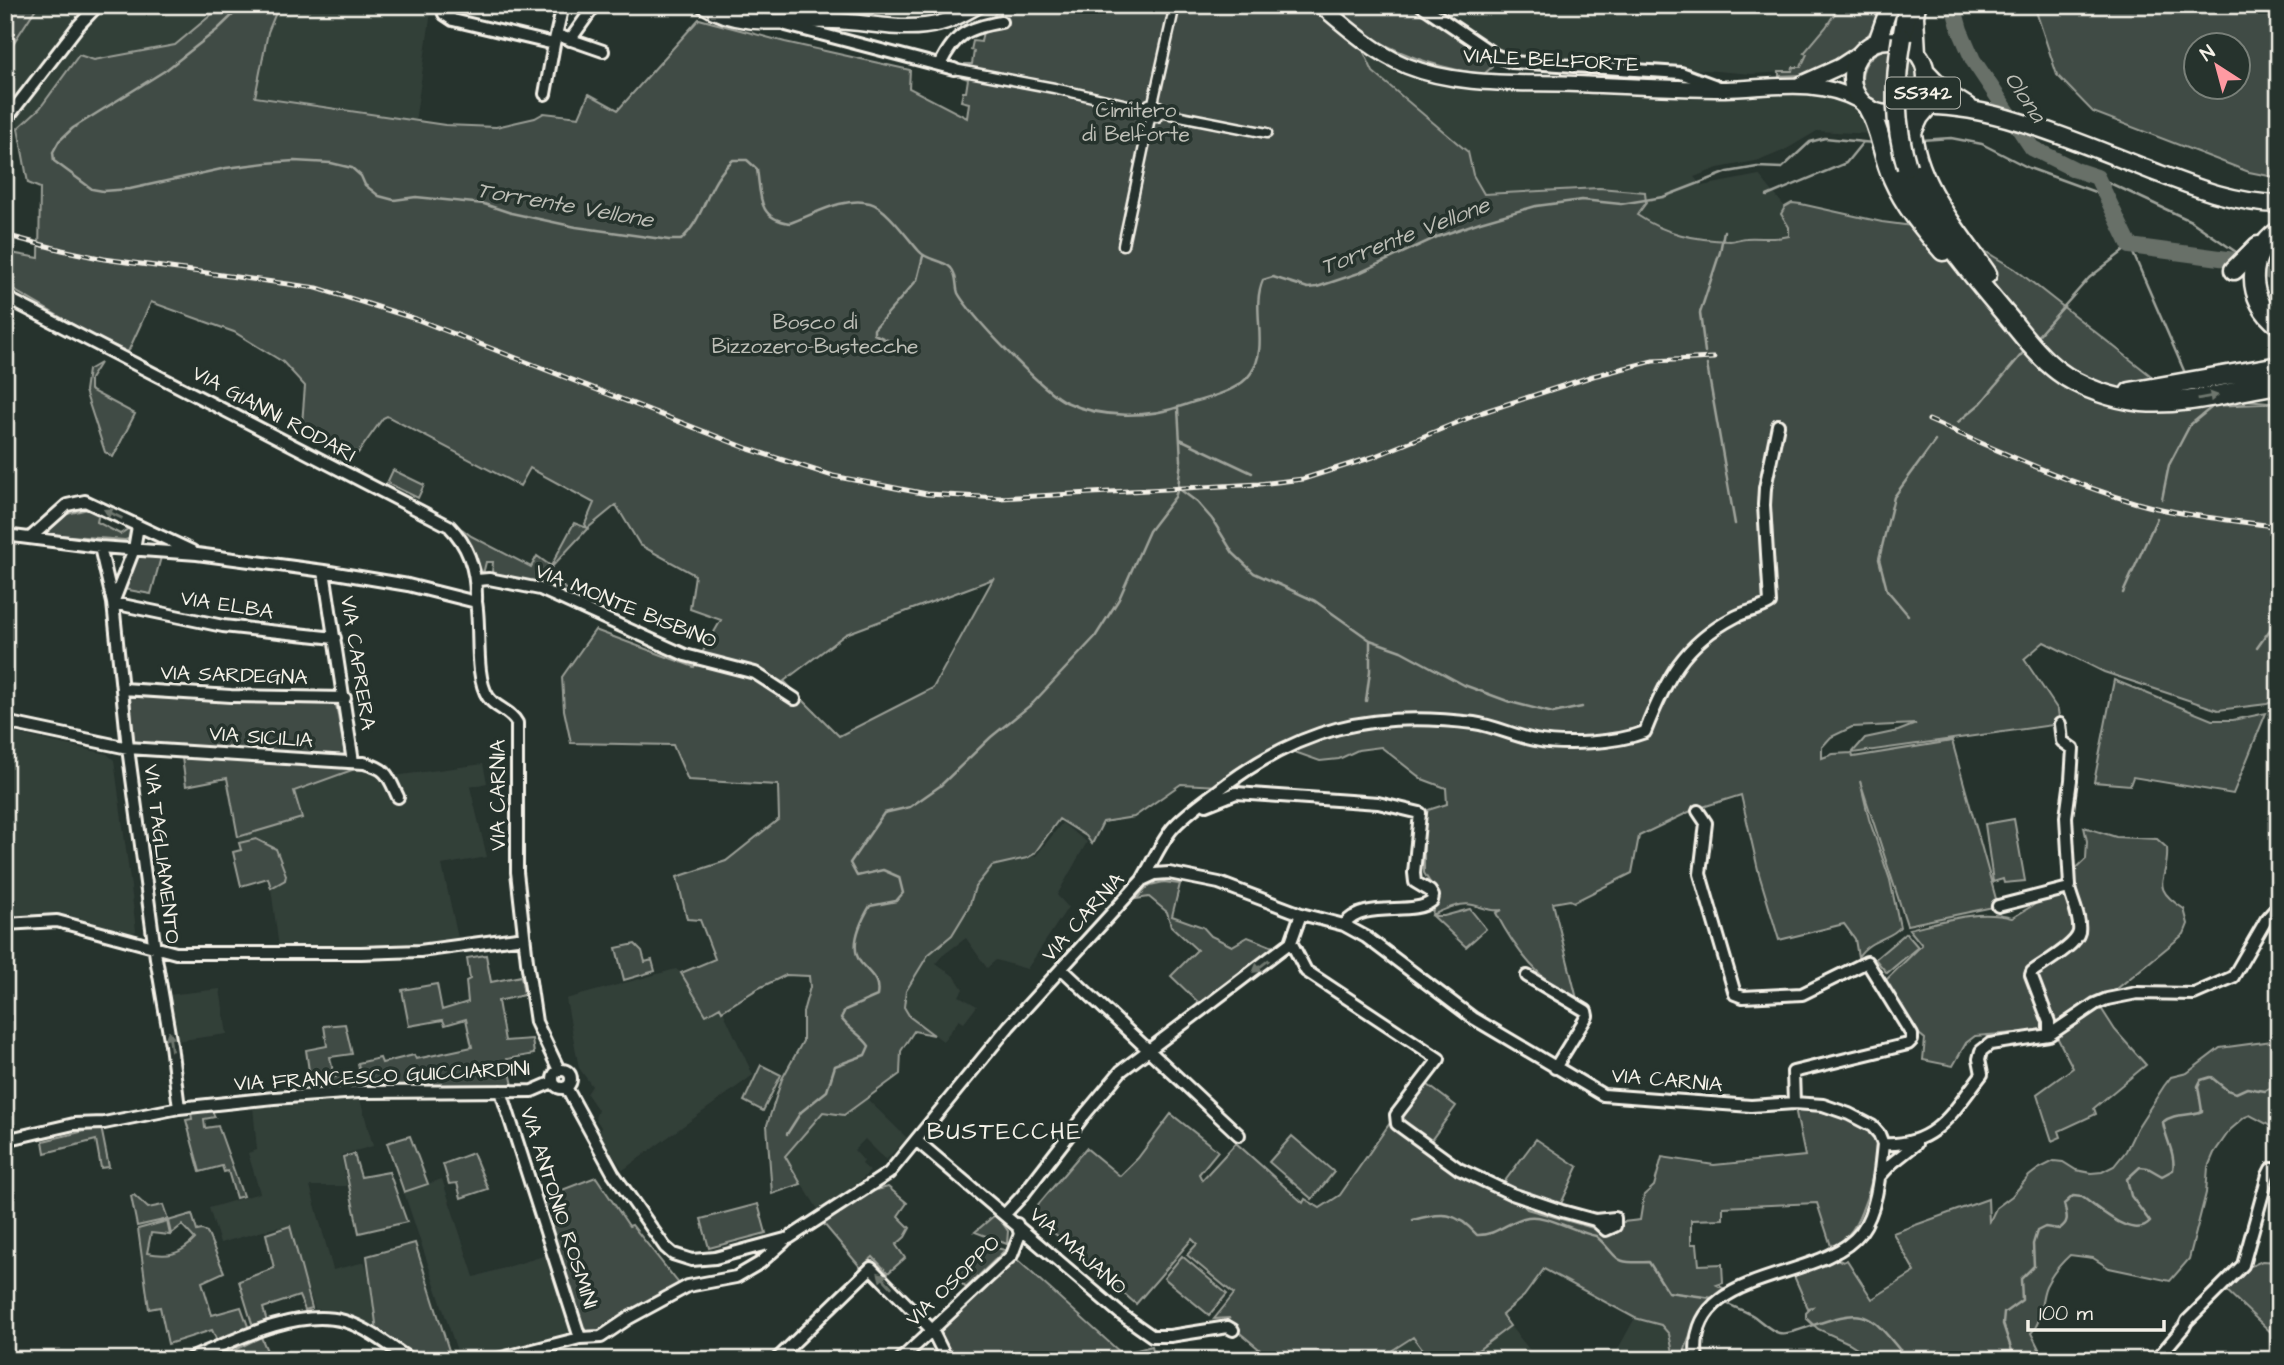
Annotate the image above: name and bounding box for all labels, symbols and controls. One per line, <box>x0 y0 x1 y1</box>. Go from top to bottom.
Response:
north arrow <box>2182 32 2252 102</box>
text: N <box>2195 39 2221 68</box>
street label: VIALE BELFORTE <box>1462 41 1640 79</box>
water label: Olona <box>1996 65 2054 130</box>
road number: SS342 <box>1886 78 1960 108</box>
park label: Cimitero di Belforte <box>1082 96 1190 149</box>
water label: Torrente Vellone <box>474 174 657 237</box>
water label: Torrente Vellone <box>1316 189 1496 283</box>
park label: Bosco di Bizzozero-Bustecche <box>712 308 918 361</box>
street label: VIA GIANNI RODARI <box>187 359 361 469</box>
one-way arrow <box>2197 391 2219 402</box>
one-way arrow <box>103 508 123 520</box>
street label: VIA MONTE BISBINO <box>531 556 721 656</box>
street label: VIA ELBA <box>179 583 276 627</box>
street label: VIA CAPRERA <box>333 594 383 733</box>
street label: VIA SARDEGNA <box>160 658 309 692</box>
street label: VIA SICILIA <box>208 719 314 755</box>
street label: VIA CARNIA <box>484 739 513 851</box>
street label: VIA TAGLIAMENTO <box>137 763 187 945</box>
street label: VIA CARNIA <box>1035 866 1131 968</box>
one-way arrow <box>1252 958 1270 973</box>
one-way arrow <box>164 1029 175 1051</box>
street label: VIA FRANCESCO GUICCIARDINI <box>233 1054 531 1098</box>
street label: VIA CARNIA <box>1610 1061 1724 1099</box>
street label: VIA ANTONIO ROSMINI <box>513 1104 605 1312</box>
district label: BUSTECCHE <box>927 1115 1083 1149</box>
street label: VIA MAJANO <box>1023 1200 1133 1302</box>
street label: VIA OSOPPO <box>900 1229 1006 1333</box>
one-way arrow <box>877 1272 893 1289</box>
scale bar <box>2028 1288 2165 1332</box>
text: 100 m <box>2039 1299 2094 1328</box>

